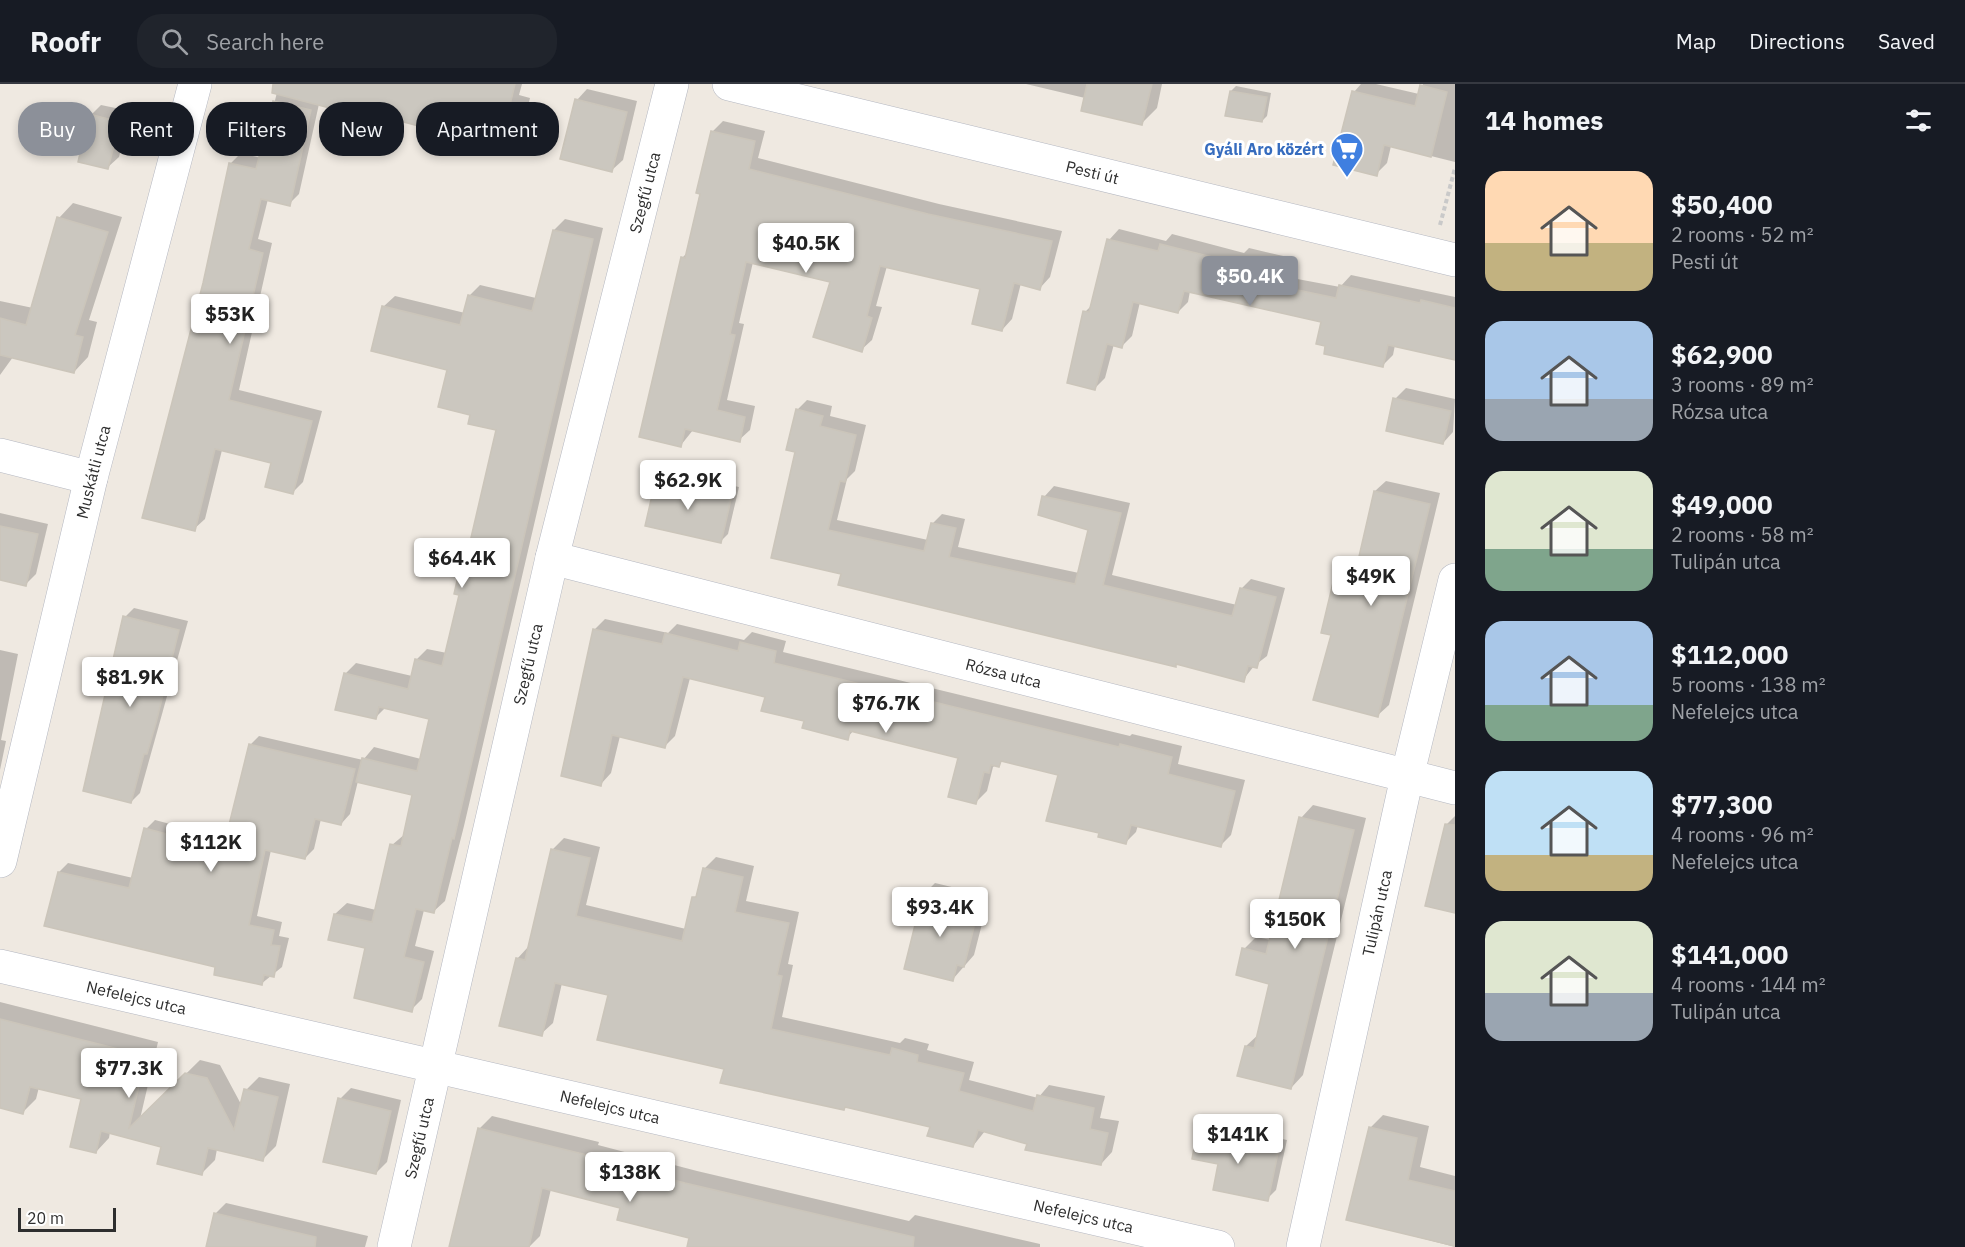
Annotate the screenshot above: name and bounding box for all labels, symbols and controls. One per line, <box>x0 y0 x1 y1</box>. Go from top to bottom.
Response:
search box <box>137 14 557 68</box>
text: Roofr <box>30 23 101 60</box>
icon: search <box>158 25 191 58</box>
text: Search here <box>206 27 324 56</box>
text: Map <box>1676 27 1716 55</box>
text: Directions <box>1749 27 1845 55</box>
text: Saved <box>1878 27 1935 55</box>
chip: Buy <box>18 102 96 156</box>
chip: Rent <box>108 102 194 156</box>
chip: Filters <box>206 102 307 156</box>
chip: New <box>319 102 404 156</box>
chip: Apartment <box>416 102 559 156</box>
text: 14 homes <box>1485 103 1603 137</box>
icon: filters <box>1902 104 1935 137</box>
supermarket icon: Gyáli Aro közért <box>1329 131 1365 178</box>
place label: Gyáli Aro közért <box>1204 139 1324 159</box>
street label: Szegfű utca <box>625 149 665 235</box>
street label: Pesti út <box>1064 156 1121 188</box>
text: $50,400 <box>1671 187 1773 221</box>
icon: home <box>1533 195 1605 267</box>
text: 2 rooms · 52 m² <box>1671 221 1814 248</box>
pin: $40.5K <box>757 223 855 274</box>
text: $40.5K <box>772 229 840 256</box>
text: Pesti út <box>1671 248 1738 275</box>
pin: $50.4K <box>1201 256 1299 307</box>
text: $50.4K <box>1216 262 1284 289</box>
pin: $53K <box>194 294 266 345</box>
text: $53K <box>205 300 255 327</box>
text: $62,900 <box>1671 337 1773 371</box>
icon: home <box>1533 345 1605 417</box>
text: 3 rooms · 89 m² <box>1671 371 1814 398</box>
text: Rózsa utca <box>1671 398 1768 425</box>
street label: Muskátli utca <box>72 423 115 521</box>
pin: $62.9K <box>639 460 737 511</box>
text: $62.9K <box>654 466 722 493</box>
text: $49,000 <box>1671 487 1773 521</box>
icon: home <box>1533 495 1605 567</box>
text: 2 rooms · 58 m² <box>1671 521 1814 548</box>
pin: $64.4K <box>413 538 511 589</box>
text: $64.4K <box>428 544 496 571</box>
text: Tulipán utca <box>1671 548 1781 575</box>
pin: $49K <box>1335 556 1407 607</box>
text: $49K <box>1346 562 1396 589</box>
street label: Szegfű utca <box>509 621 547 707</box>
text: $112,000 <box>1671 637 1788 671</box>
icon: home <box>1533 645 1605 717</box>
street label: Rózsa utca <box>963 654 1044 692</box>
pin: $81.9K <box>81 657 179 708</box>
text: $81.9K <box>96 663 164 690</box>
text: 5 rooms · 138 m² <box>1671 671 1826 698</box>
pin: $76.7K <box>837 683 935 734</box>
text: $76.7K <box>852 689 920 716</box>
text: Nefelejcs utca <box>1671 698 1798 725</box>
text: $77,300 <box>1671 787 1773 821</box>
icon: home <box>1533 795 1605 867</box>
text: 4 rooms · 96 m² <box>1671 821 1814 848</box>
pin: $112K <box>169 822 253 873</box>
text: $112K <box>180 828 242 855</box>
text: Nefelejcs utca <box>1671 848 1798 875</box>
street label: Tulipán utca <box>1358 868 1396 958</box>
pin: $93.4K <box>891 887 989 938</box>
text: $93.4K <box>906 893 974 920</box>
pin: $150K <box>1253 899 1337 950</box>
text: $150K <box>1264 905 1326 932</box>
text: $141,000 <box>1671 937 1788 971</box>
icon: home <box>1533 945 1605 1017</box>
text: 4 rooms · 144 m² <box>1671 971 1826 998</box>
street label: Nefelejcs utca <box>84 976 189 1019</box>
text: Tulipán utca <box>1671 998 1781 1025</box>
pin: $77.3K <box>80 1048 178 1099</box>
text: $77.3K <box>95 1054 163 1081</box>
street label: Nefelejcs utca <box>558 1086 662 1128</box>
street label: Szegfű utca <box>400 1095 438 1181</box>
pin: $141K <box>1196 1114 1280 1165</box>
text: $141K <box>1207 1120 1269 1147</box>
pin: $138K <box>588 1152 672 1203</box>
text: $138K <box>599 1158 661 1185</box>
street label: Nefelejcs utca <box>1032 1195 1136 1237</box>
scale bar <box>18 1205 116 1232</box>
text: 20 m <box>27 1208 64 1228</box>

